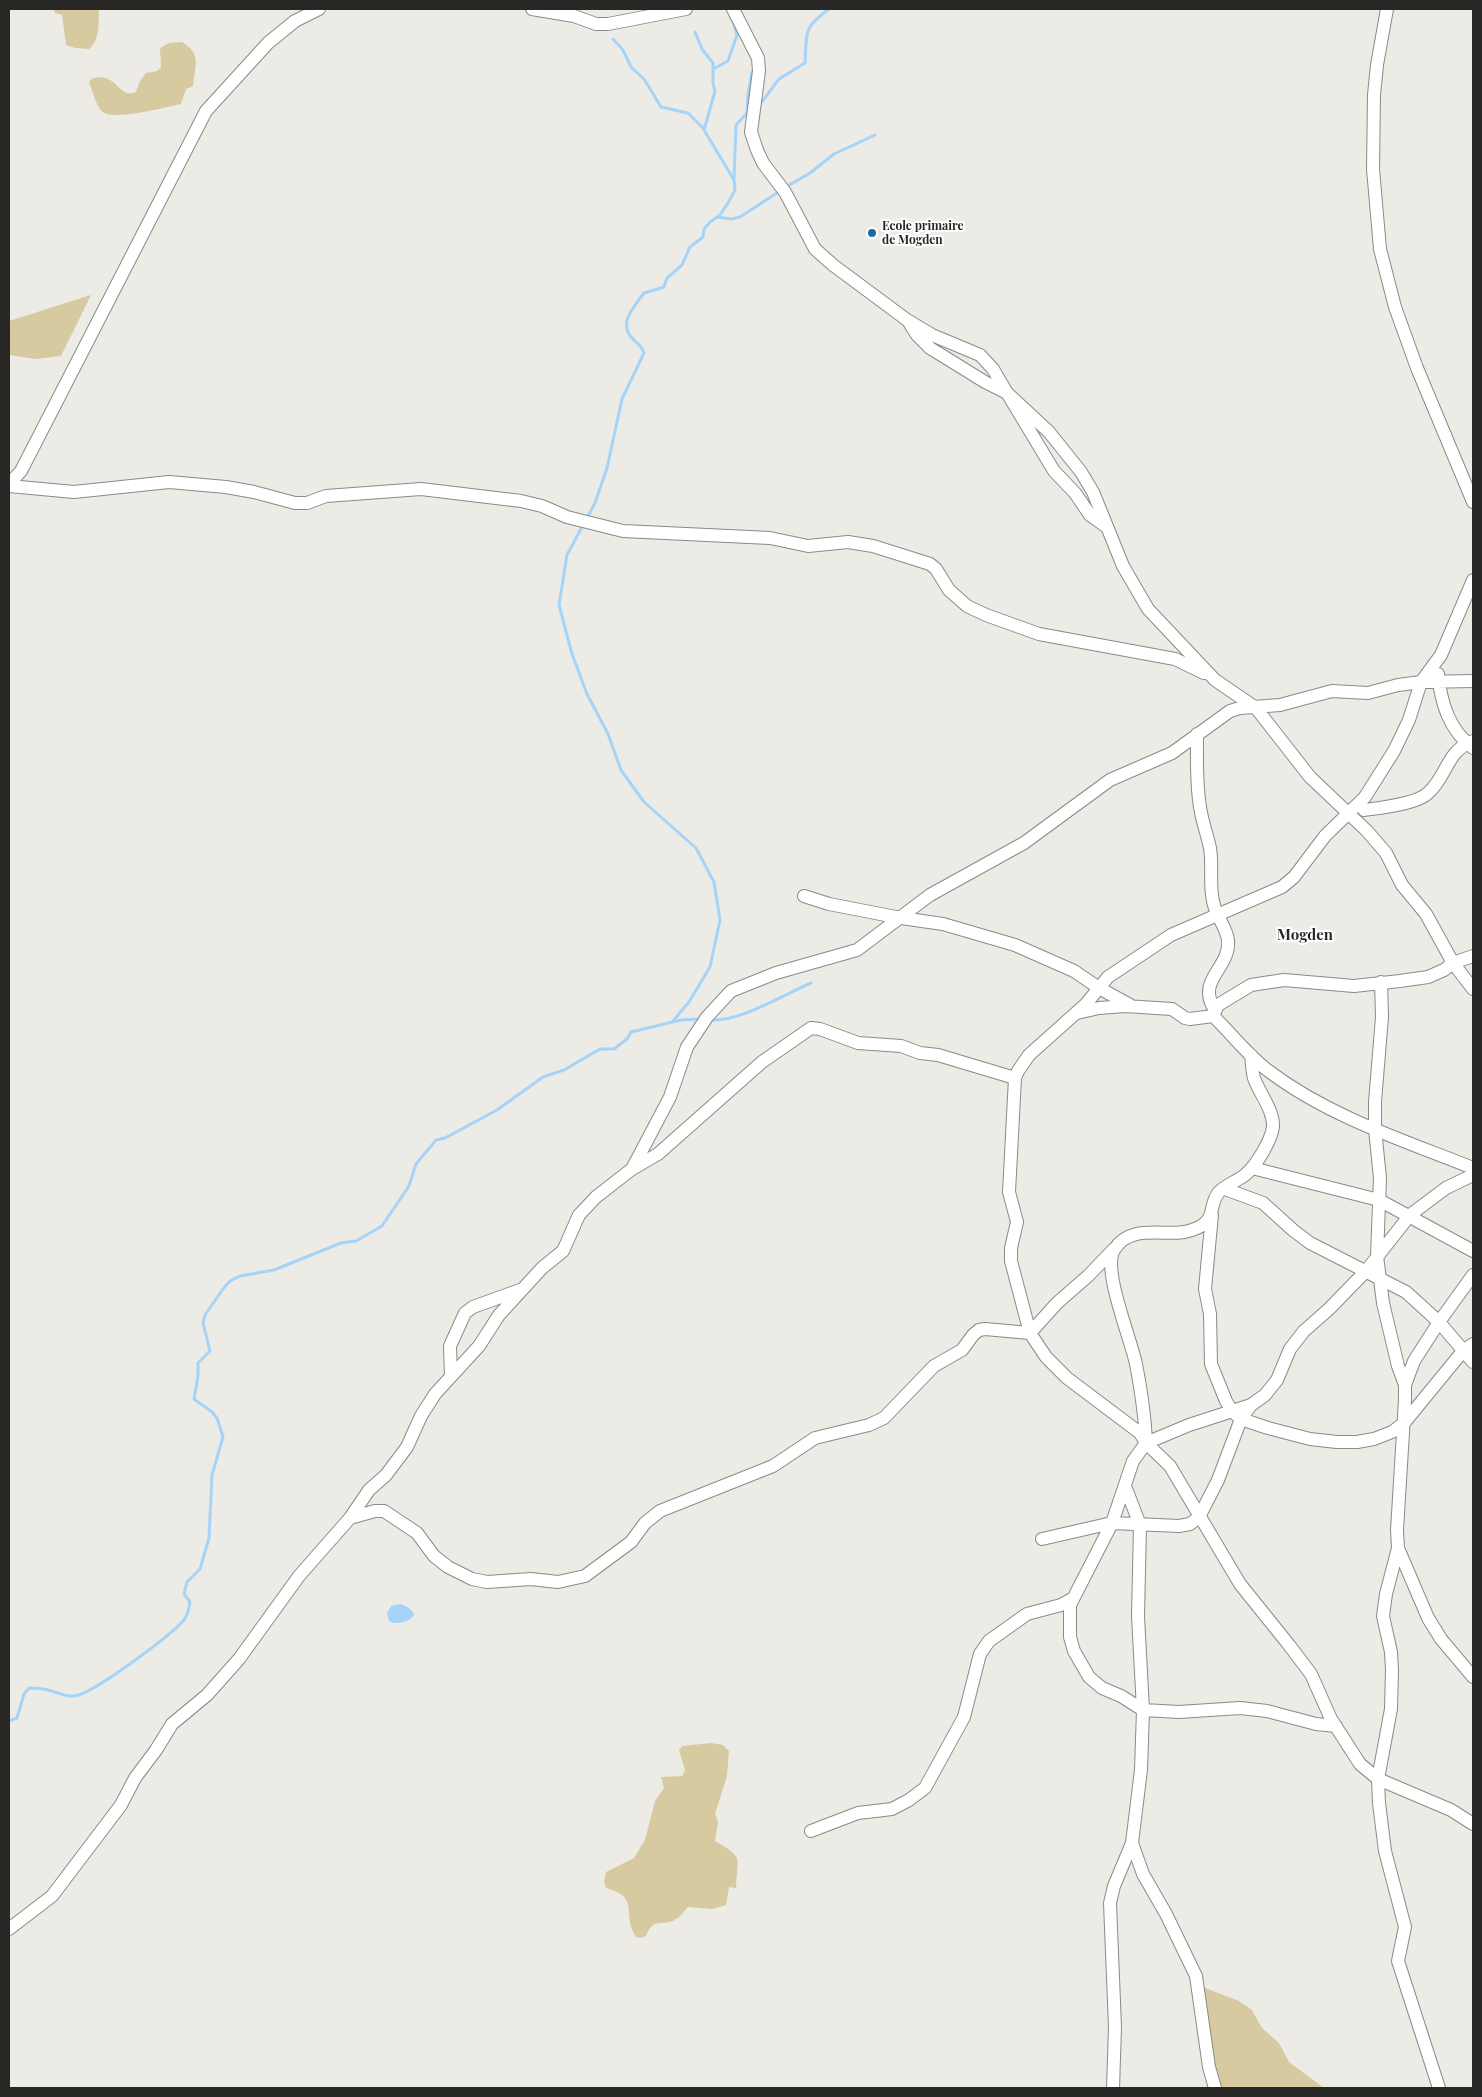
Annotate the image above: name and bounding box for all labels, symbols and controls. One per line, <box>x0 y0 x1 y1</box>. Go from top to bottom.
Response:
place label: Ecole primaire de Mogden <box>882 219 964 247</box>
marker: Ecole primaire de Mogden <box>866 227 878 239</box>
district label: Mogden <box>1277 926 1333 944</box>

